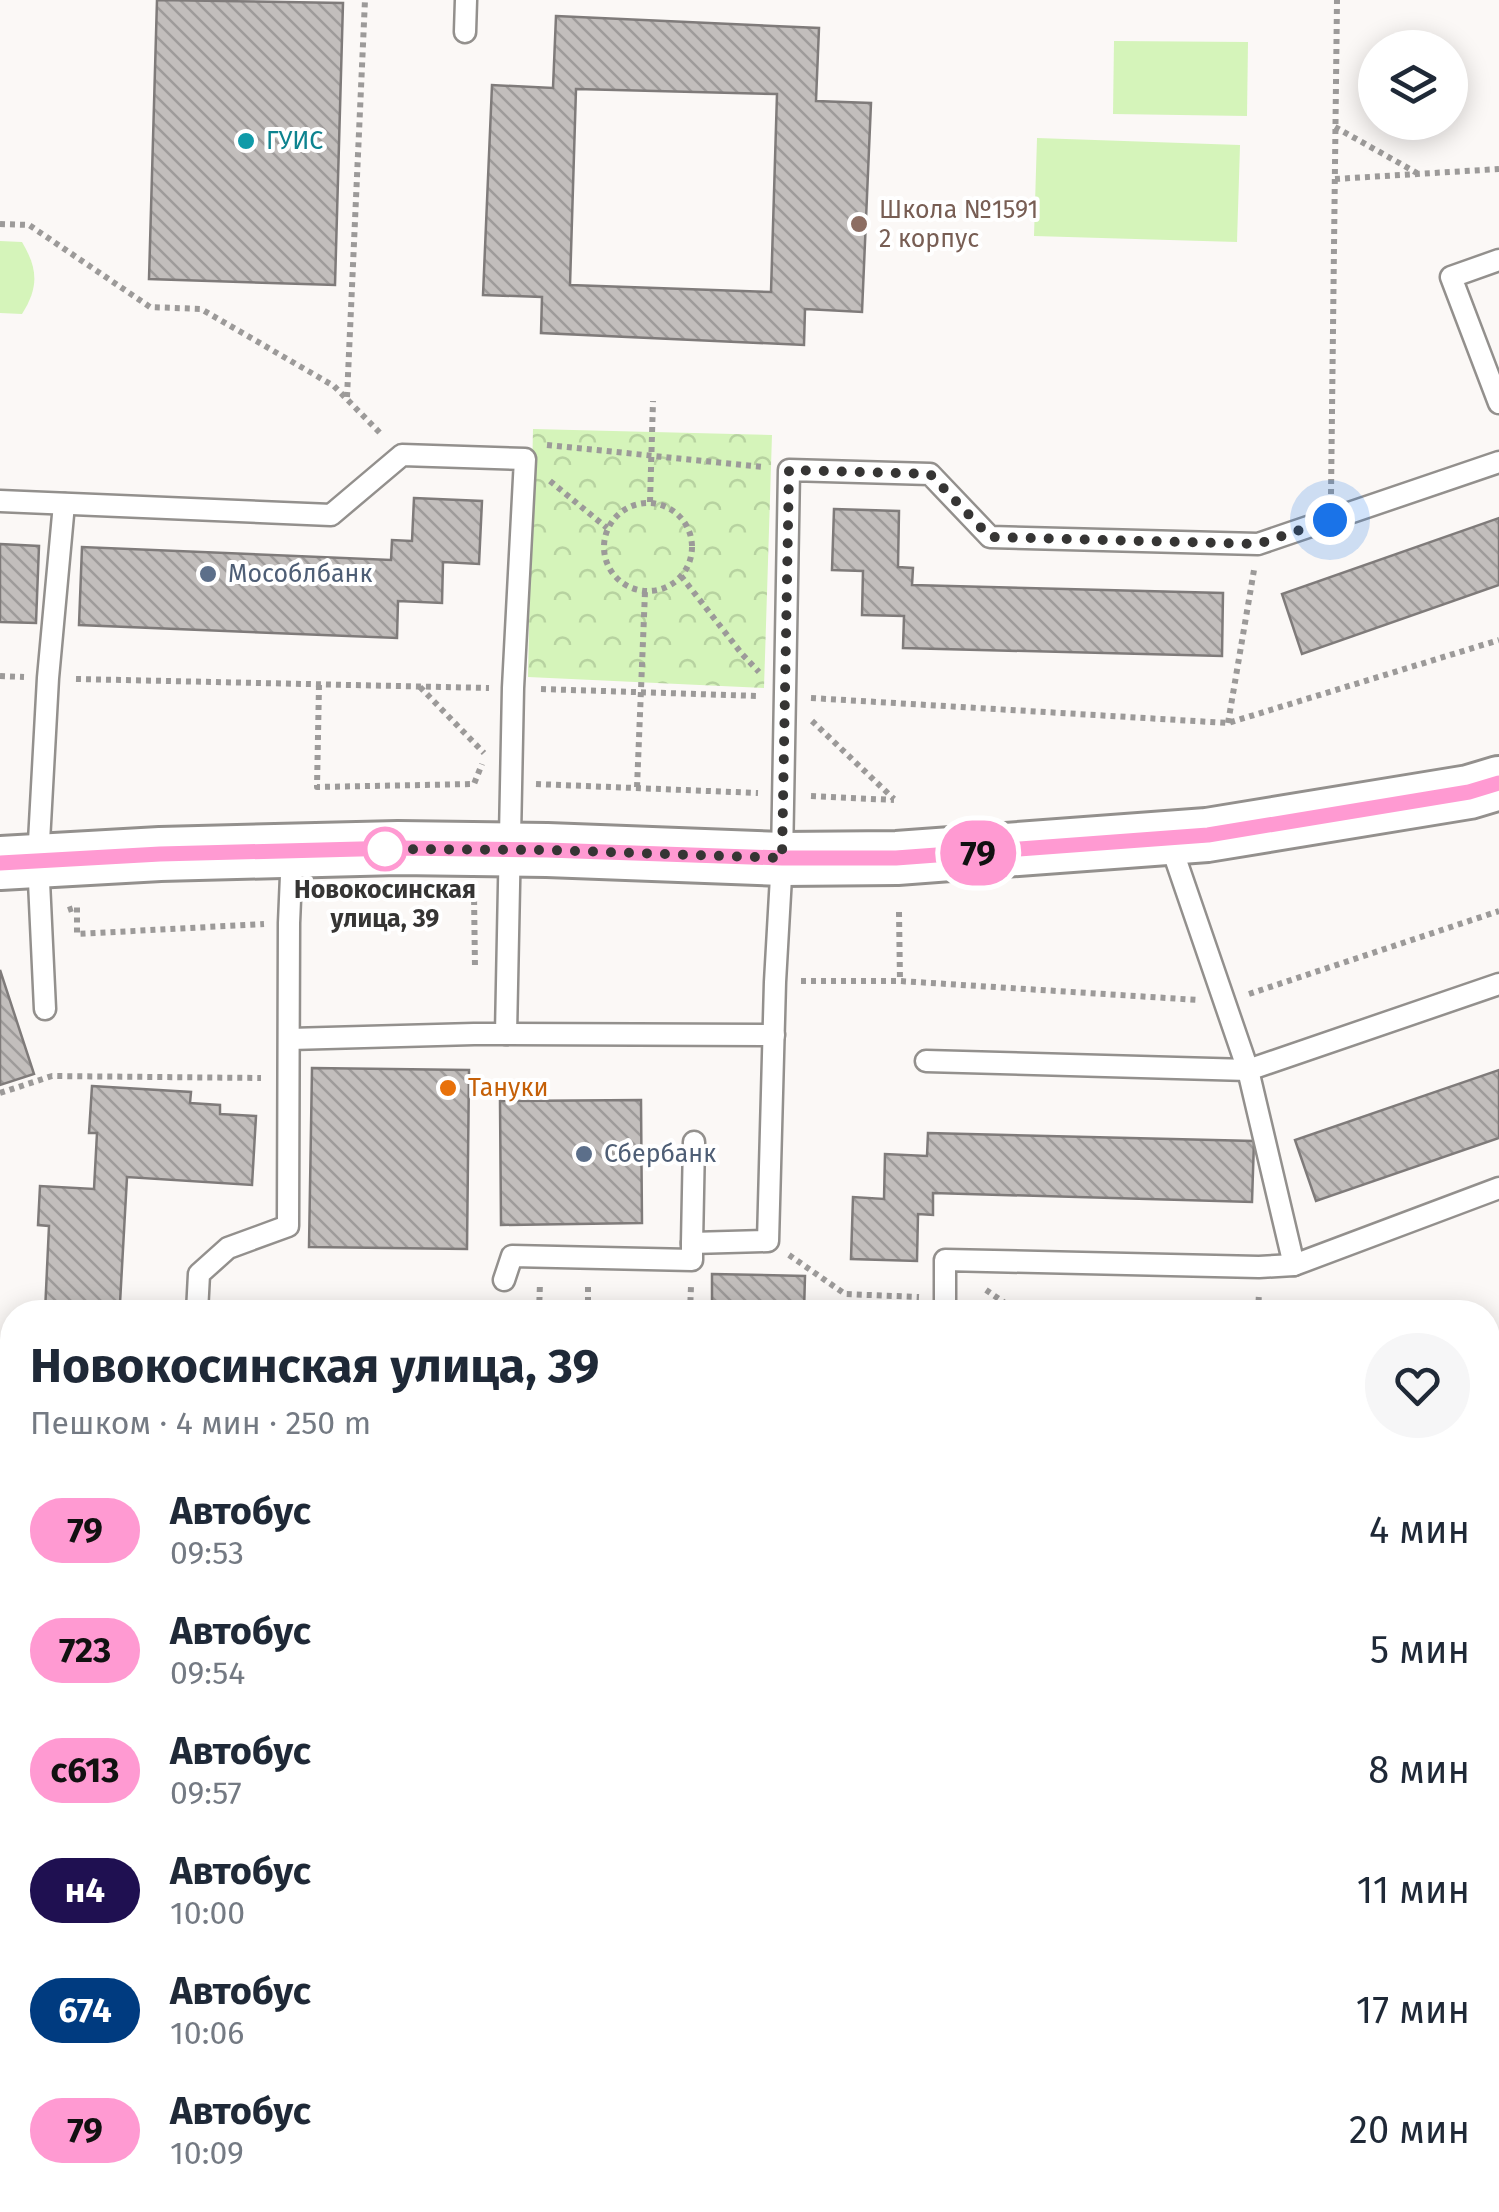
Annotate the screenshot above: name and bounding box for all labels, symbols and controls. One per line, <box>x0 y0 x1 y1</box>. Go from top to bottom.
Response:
map controls <box>1358 30 1468 140</box>
button: layers <box>1358 30 1468 140</box>
place label: ГУИС <box>266 126 323 156</box>
marker: ГУИС <box>235 130 257 152</box>
place label: Школа №1591 2 корпус <box>879 195 1038 254</box>
marker: Школа №1591 2 корпус <box>848 213 870 235</box>
your location <box>1305 495 1355 545</box>
place label: Мособлбанк <box>228 559 372 589</box>
marker: Мособлбанк <box>197 563 219 585</box>
line badge: 79 <box>933 820 1023 886</box>
marker: Новокосинская улица, 39 <box>364 828 406 870</box>
text: 79 <box>960 832 996 874</box>
place label: Новокосинская улица, 39 <box>294 875 476 934</box>
place label: Тануки <box>468 1073 548 1103</box>
marker: Тануки <box>437 1077 459 1099</box>
place label: Сбербанк <box>604 1139 716 1169</box>
marker: Сбербанк <box>573 1143 595 1165</box>
button: heart <box>1365 1333 1470 1438</box>
text: Новокосинская улица, 39 <box>30 1337 599 1395</box>
text: Пешком · 4 мин · 250 m <box>30 1404 371 1442</box>
text: Автобус <box>170 1488 311 1534</box>
text: 4 мин <box>1369 1507 1470 1553</box>
text: 79 <box>67 1509 103 1551</box>
text: 09:53 <box>170 1534 244 1572</box>
text: Автобус <box>170 1608 311 1654</box>
text: 5 мин <box>1370 1627 1470 1673</box>
text: 723 <box>59 1629 111 1671</box>
text: 09:54 <box>170 1654 245 1692</box>
text: Автобус <box>170 1728 311 1774</box>
text: 8 мин <box>1368 1747 1470 1793</box>
text: с613 <box>51 1749 120 1791</box>
text: 09:57 <box>170 1774 242 1812</box>
text: Автобус <box>170 1848 311 1894</box>
text: 11 мин <box>1357 1867 1470 1913</box>
text: н4 <box>65 1869 105 1911</box>
text: 10:00 <box>170 1894 245 1932</box>
text: Автобус <box>170 1968 311 2014</box>
text: 17 мин <box>1356 1987 1470 2033</box>
text: 674 <box>58 1989 112 2031</box>
text: 10:06 <box>170 2014 244 2052</box>
text: Автобус <box>170 2088 311 2134</box>
text: 20 мин <box>1349 2107 1470 2153</box>
text: 79 <box>67 2109 103 2151</box>
text: 10:09 <box>170 2134 244 2172</box>

